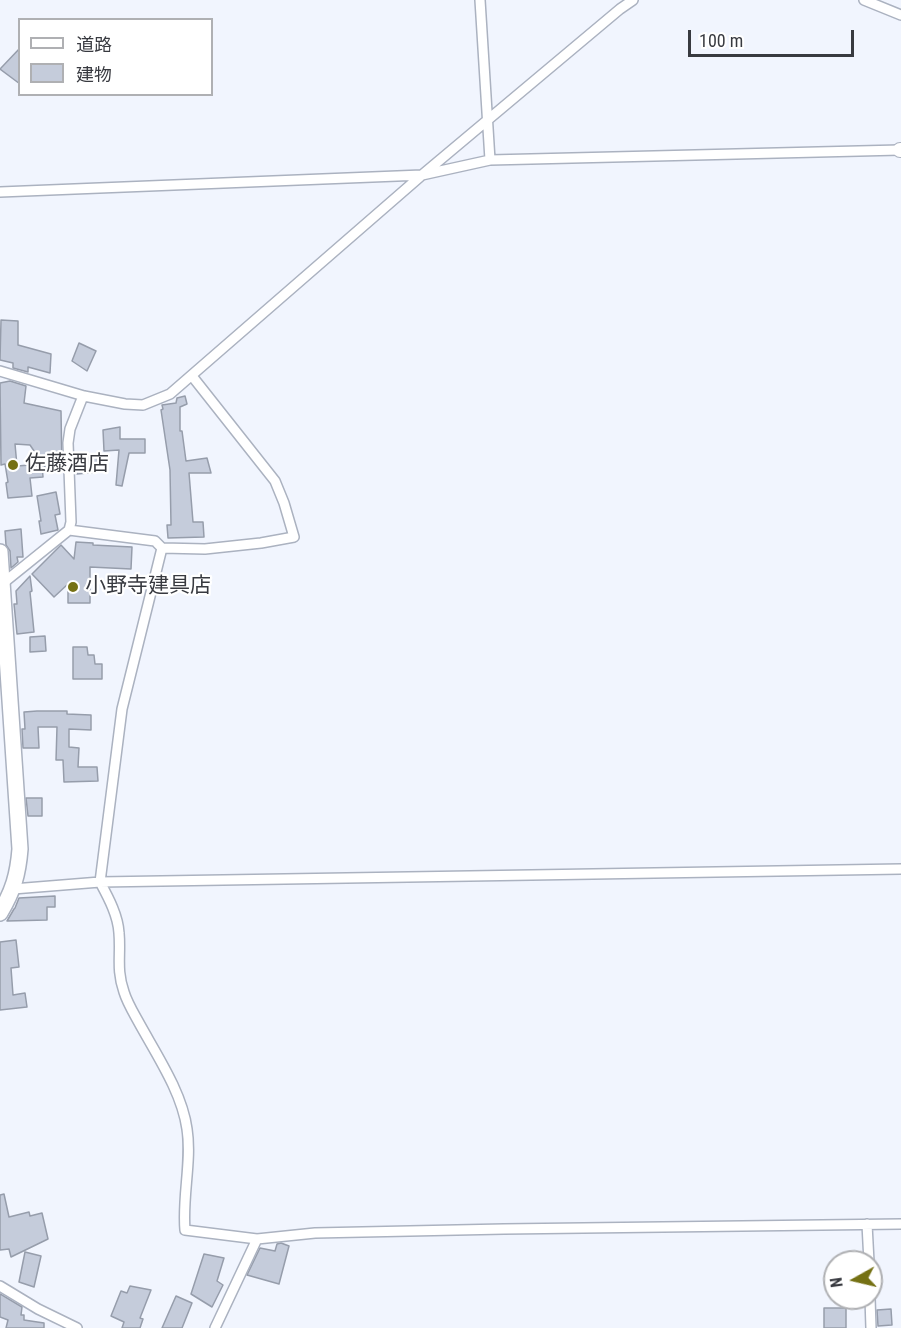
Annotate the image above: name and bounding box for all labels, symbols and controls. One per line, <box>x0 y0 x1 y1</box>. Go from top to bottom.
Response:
legend <box>18 18 213 96</box>
scale bar <box>691 18 858 56</box>
text: 100 m <box>699 30 743 51</box>
text: 道路 <box>76 34 112 55</box>
text: 建物 <box>76 64 112 85</box>
place label: 佐藤酒店 <box>25 452 109 478</box>
marker: 佐藤酒店 <box>6 458 20 472</box>
place label: 小野寺建具店 <box>85 574 211 600</box>
marker: 小野寺建具店 <box>66 580 80 594</box>
north arrow <box>823 1250 883 1310</box>
text: N <box>827 1276 847 1288</box>

